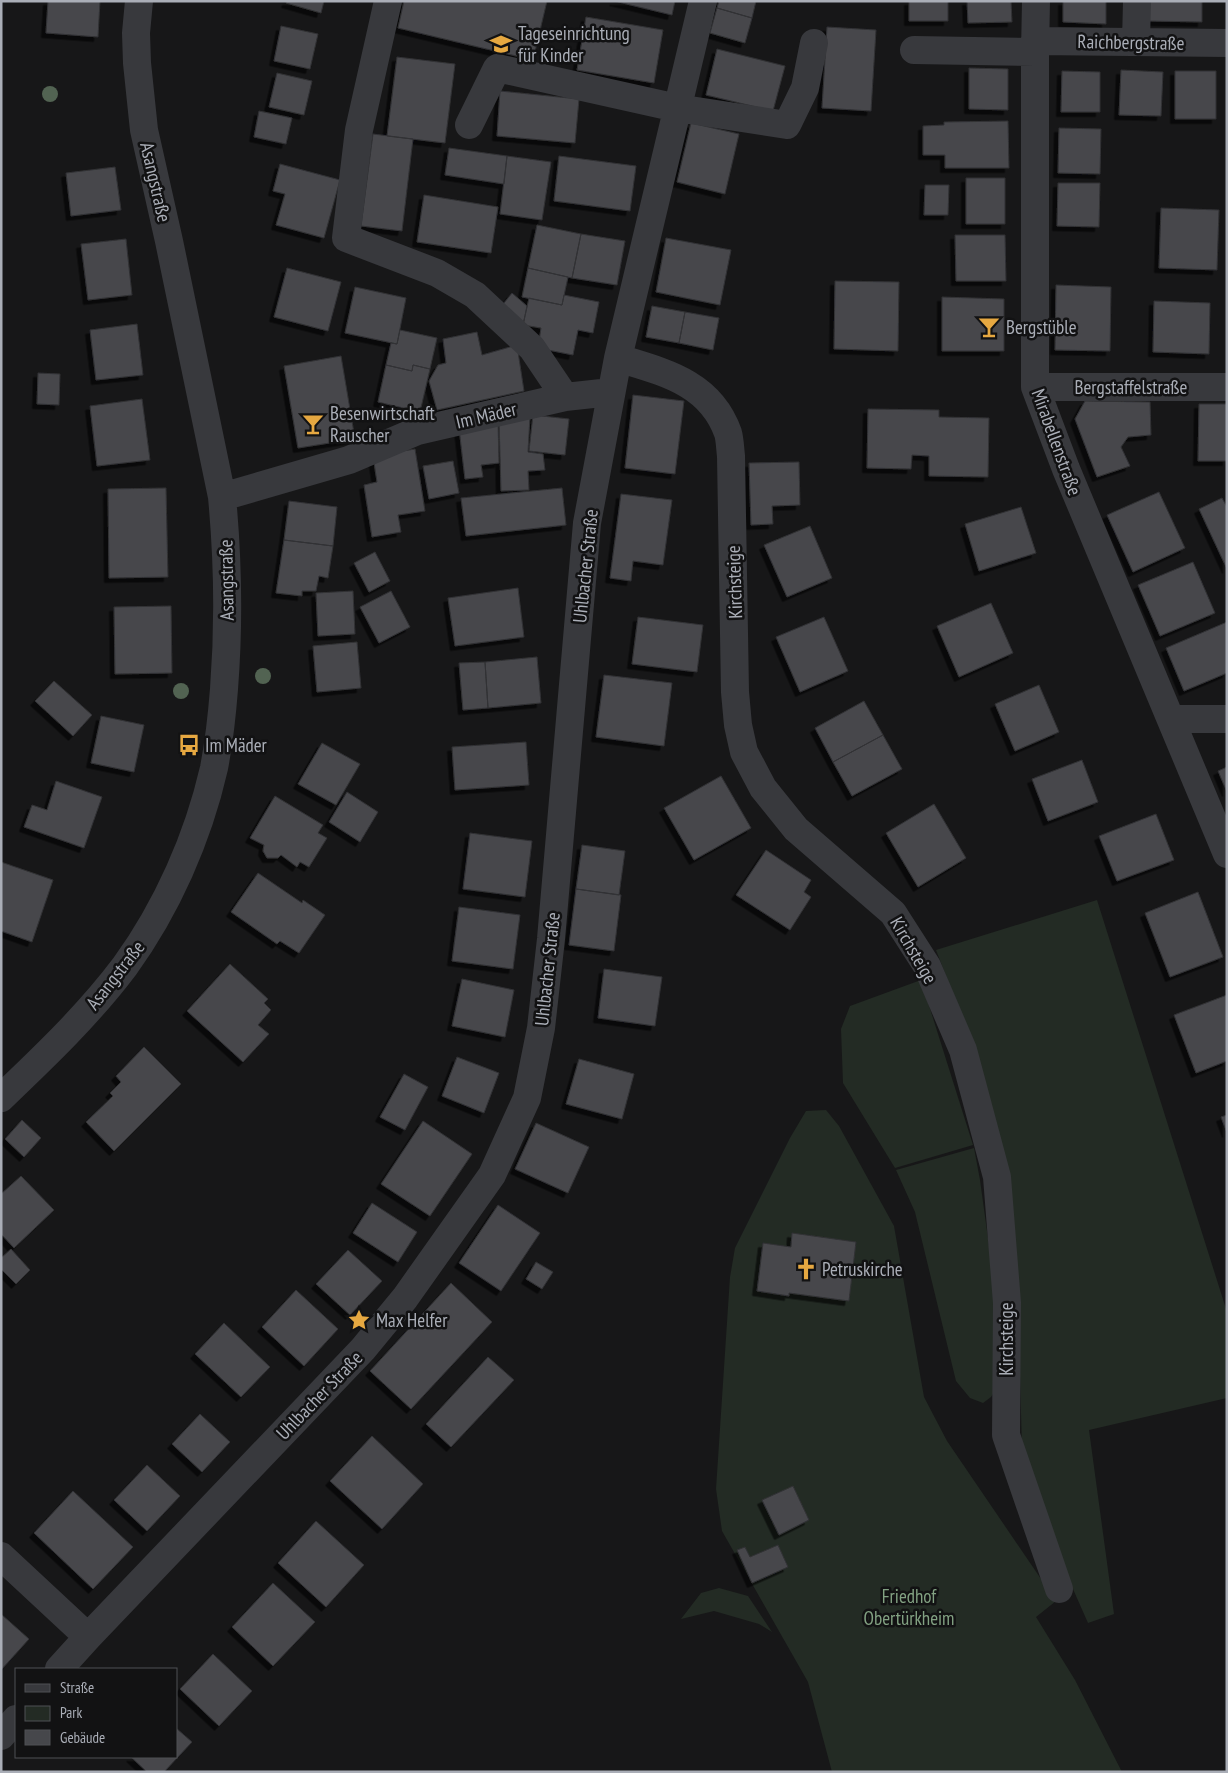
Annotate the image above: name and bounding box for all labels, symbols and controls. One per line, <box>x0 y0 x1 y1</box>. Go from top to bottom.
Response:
place label: Tageseinrichtung für Kinder <box>518 21 630 67</box>
street label: Raichbergstraße <box>1077 29 1185 55</box>
school or university icon: Tageseinrichtung für Kinder <box>488 31 514 57</box>
street label: Asangstraße <box>135 140 177 224</box>
bar icon: Bergstüble <box>976 314 1002 340</box>
place label: Bergstüble <box>1006 315 1077 339</box>
street label: Bergstaffelstraße <box>1075 375 1188 399</box>
street label: Mirabellenstraße <box>1027 385 1087 499</box>
street label: Im Mäder <box>453 396 520 434</box>
place label: Besenwirtschaft Rauscher <box>330 401 435 447</box>
bar icon: Besenwirtschaft Rauscher <box>300 411 326 437</box>
street label: Uhlbacher Straße <box>567 508 603 624</box>
street label: Asangstraße <box>213 539 239 621</box>
street label: Kirchsteige <box>721 545 747 619</box>
bus stop icon: Im Mäder <box>176 732 202 758</box>
place label: Im Mäder <box>205 733 268 757</box>
street label: Uhlbacher Straße <box>529 911 565 1027</box>
street label: Kirchsteige <box>885 912 943 988</box>
street label: Asangstraße <box>81 936 150 1014</box>
church icon: Petruskirche <box>793 1256 819 1282</box>
place label: Petruskirche <box>822 1257 903 1281</box>
street label: Kirchsteige <box>994 1302 1018 1376</box>
place icon: Max Helfer <box>346 1307 372 1333</box>
place label: Max Helfer <box>376 1308 448 1332</box>
street label: Uhlbacher Straße <box>271 1346 367 1444</box>
park label: Friedhof Obertürkheim <box>864 1584 954 1630</box>
legend <box>15 1668 178 1758</box>
text: Straße <box>60 1678 94 1697</box>
text: Park <box>60 1703 82 1722</box>
text: Gebäude <box>60 1728 105 1747</box>

